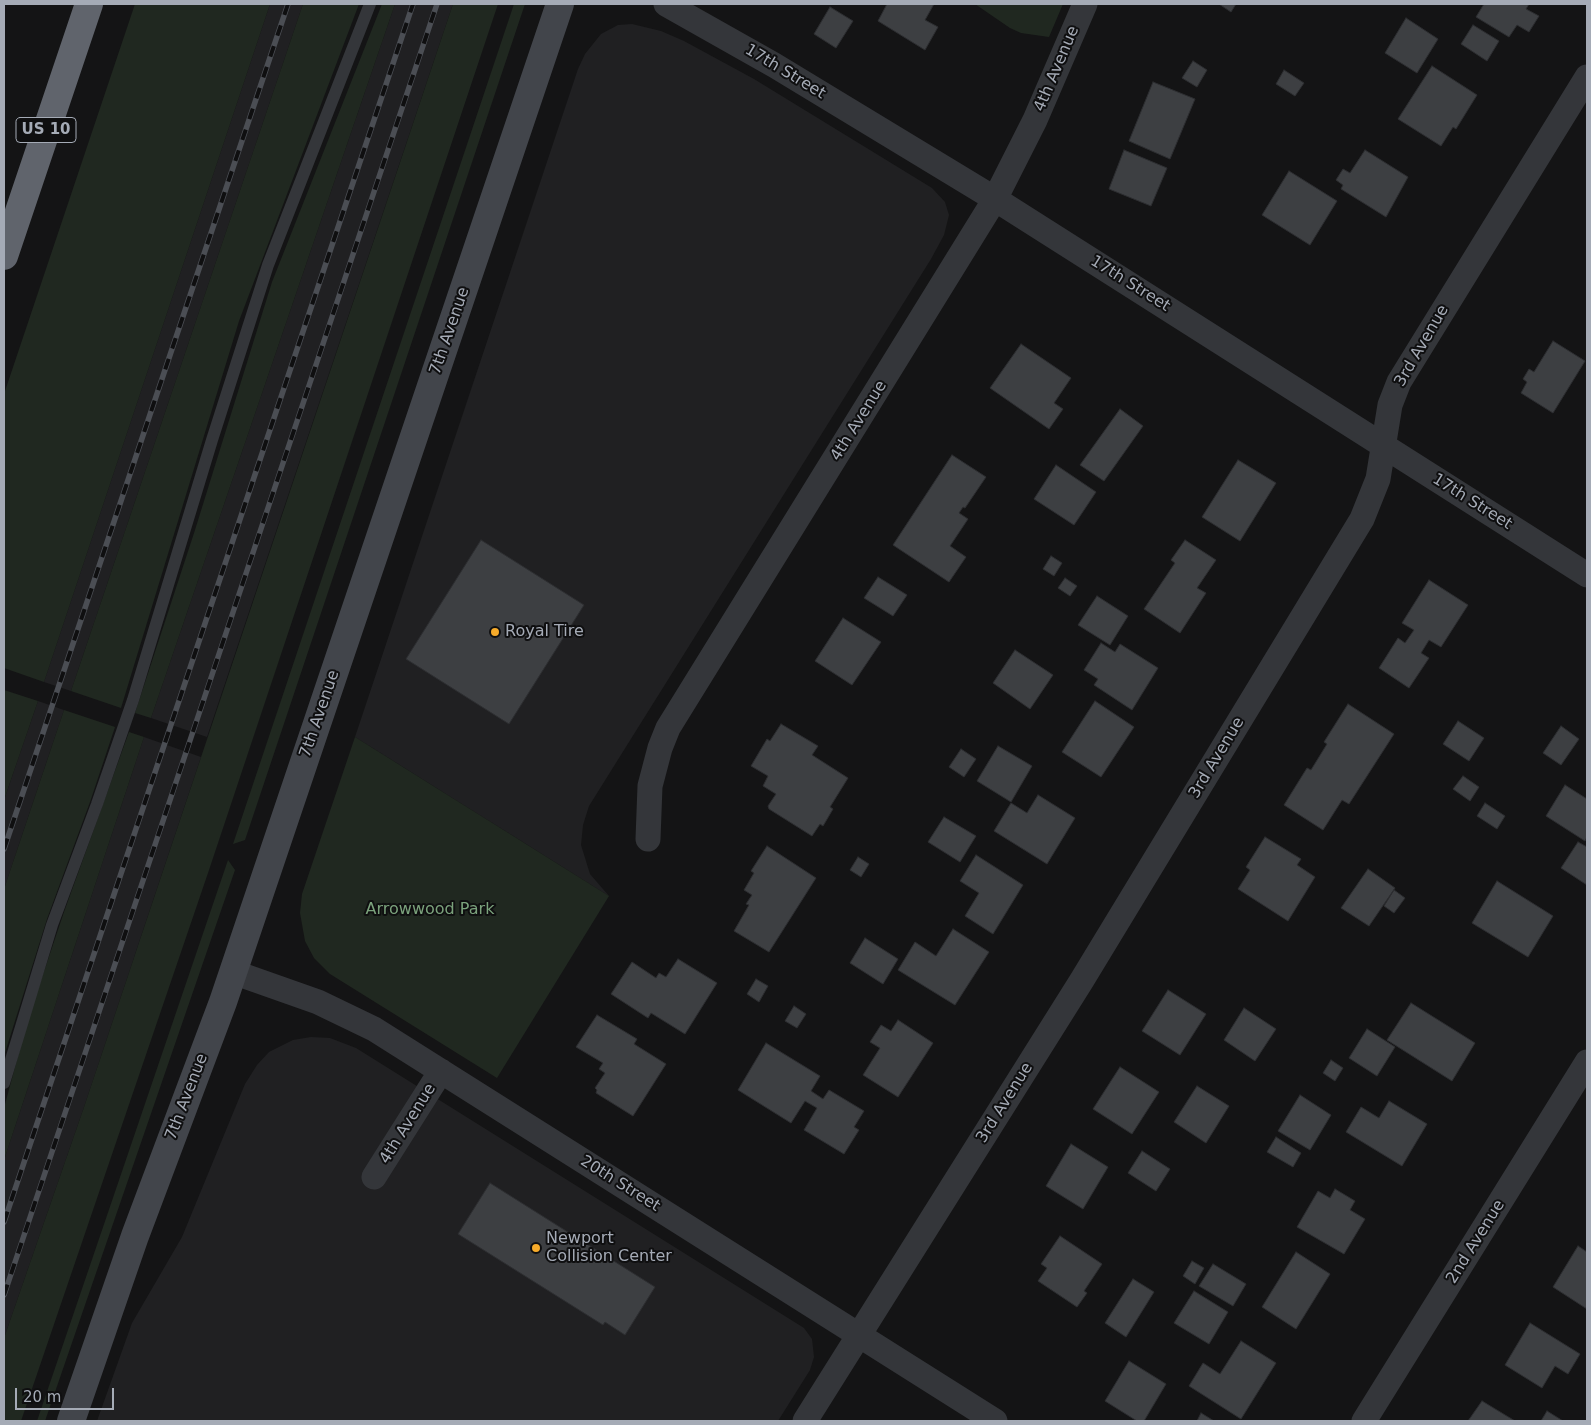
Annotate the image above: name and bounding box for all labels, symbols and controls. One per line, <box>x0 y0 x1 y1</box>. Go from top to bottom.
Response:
street label: 4th Avenue <box>1030 23 1084 115</box>
street label: 17th Street <box>741 40 829 104</box>
road number: US 10 <box>16 118 76 142</box>
street label: 17th Street <box>1087 252 1173 316</box>
street label: 7th Avenue <box>426 285 474 377</box>
street label: 3rd Avenue <box>1391 302 1453 390</box>
street label: 4th Avenue <box>827 377 891 465</box>
street label: 17th Street <box>1429 470 1515 534</box>
place label: Royal Tire <box>505 622 584 642</box>
marker: Royal Tire <box>489 626 501 638</box>
street label: 7th Avenue <box>296 668 344 760</box>
street label: 3rd Avenue <box>1185 714 1249 802</box>
park label: Arrowwood Park <box>366 900 494 920</box>
street label: 7th Avenue <box>162 1051 212 1143</box>
street label: 3rd Avenue <box>973 1059 1037 1147</box>
street label: 4th Avenue <box>376 1080 440 1168</box>
street label: 20th Street <box>577 1152 663 1216</box>
street label: 2nd Avenue <box>1443 1197 1509 1287</box>
place label: Newport Collision Center <box>546 1229 672 1267</box>
marker: Newport Collision Center <box>530 1242 542 1254</box>
scale bar <box>18 1378 116 1410</box>
text: 20 m <box>23 1388 61 1406</box>

